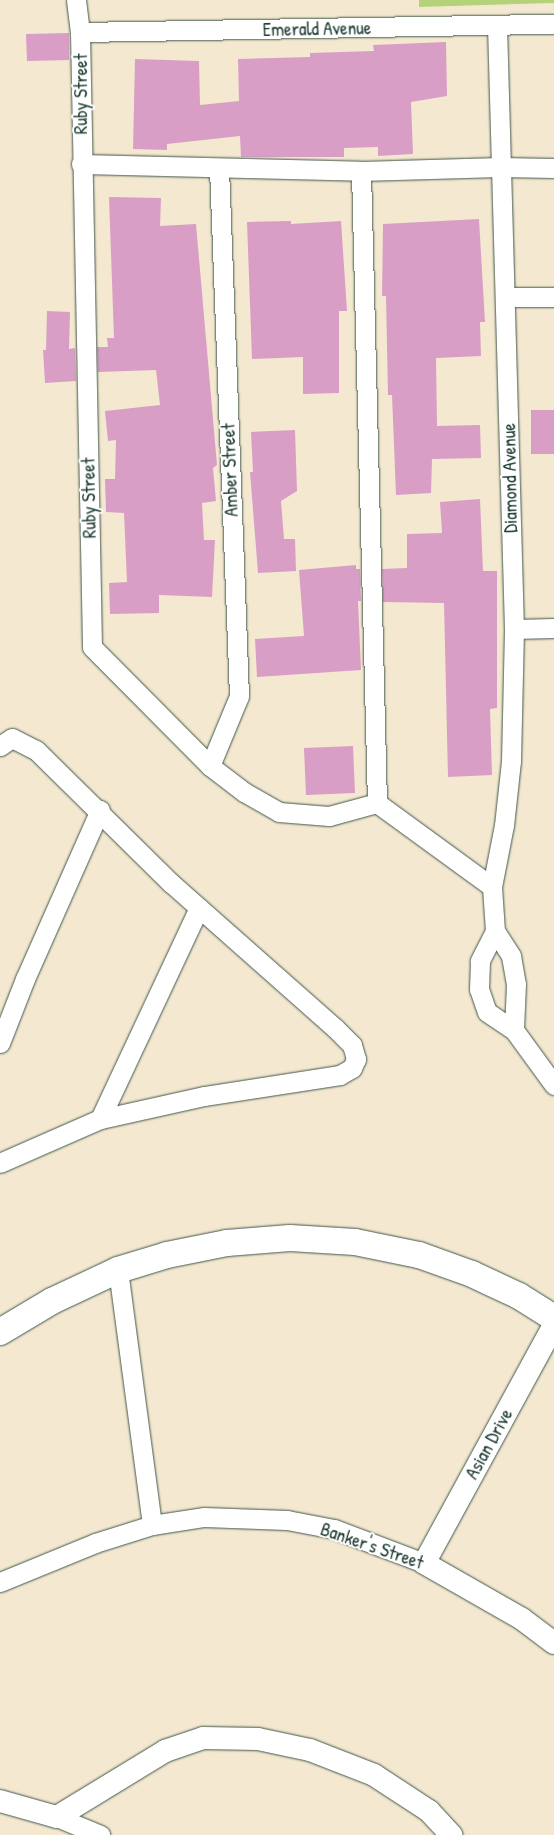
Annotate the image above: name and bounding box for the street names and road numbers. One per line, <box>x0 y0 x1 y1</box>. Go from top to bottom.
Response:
street label: Emerald Avenue <box>262 17 372 41</box>
street label: Ruby Street <box>70 54 92 134</box>
street label: Amber Street <box>217 423 243 517</box>
street label: Diamond Avenue <box>498 423 522 533</box>
street label: Ruby Street <box>77 457 101 539</box>
street label: Asian Drive <box>460 1405 518 1483</box>
street label: Banker's Street <box>317 1518 427 1574</box>

